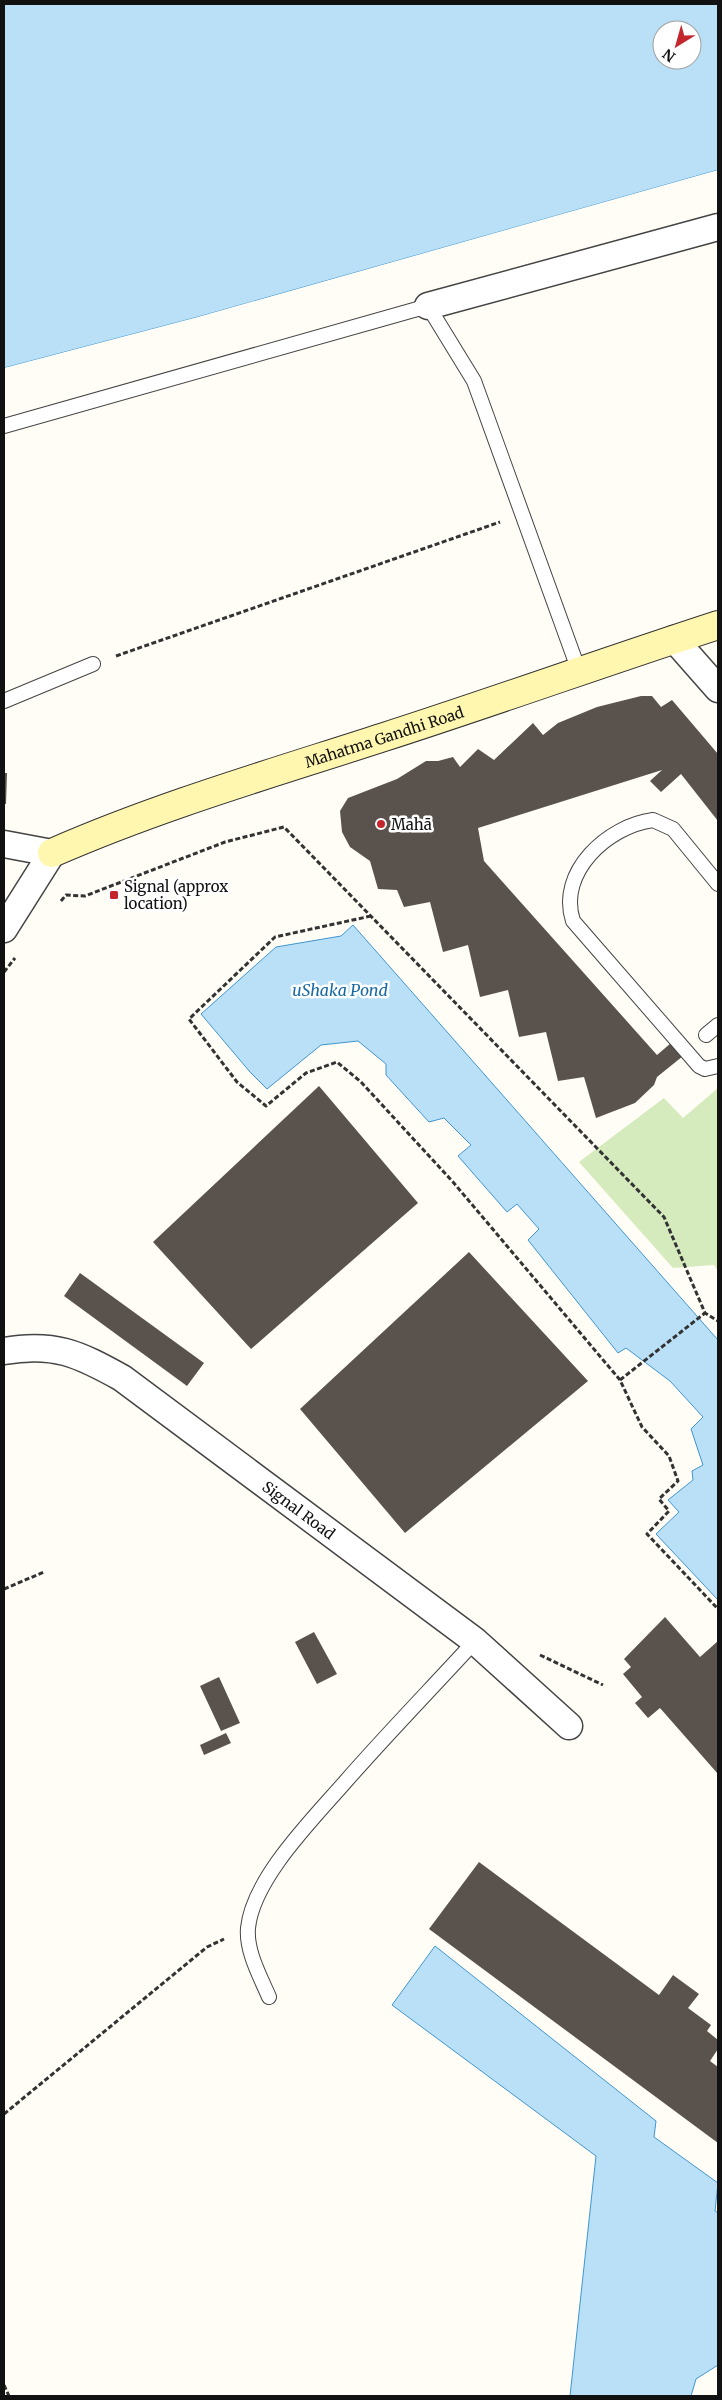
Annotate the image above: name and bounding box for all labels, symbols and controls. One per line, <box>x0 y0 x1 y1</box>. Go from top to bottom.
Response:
north arrow <box>652 20 702 70</box>
text: N <box>659 45 679 66</box>
street label: Mahatma Gandhi Road <box>302 702 466 771</box>
place label: Mahā <box>391 815 432 834</box>
marker: Mahā <box>375 818 387 830</box>
place label: Signal (approx location) <box>124 877 228 913</box>
marker: Signal (approx location) <box>108 889 120 901</box>
water label: uShaka Pond <box>292 980 388 1000</box>
street label: Signal Road <box>259 1477 339 1543</box>

